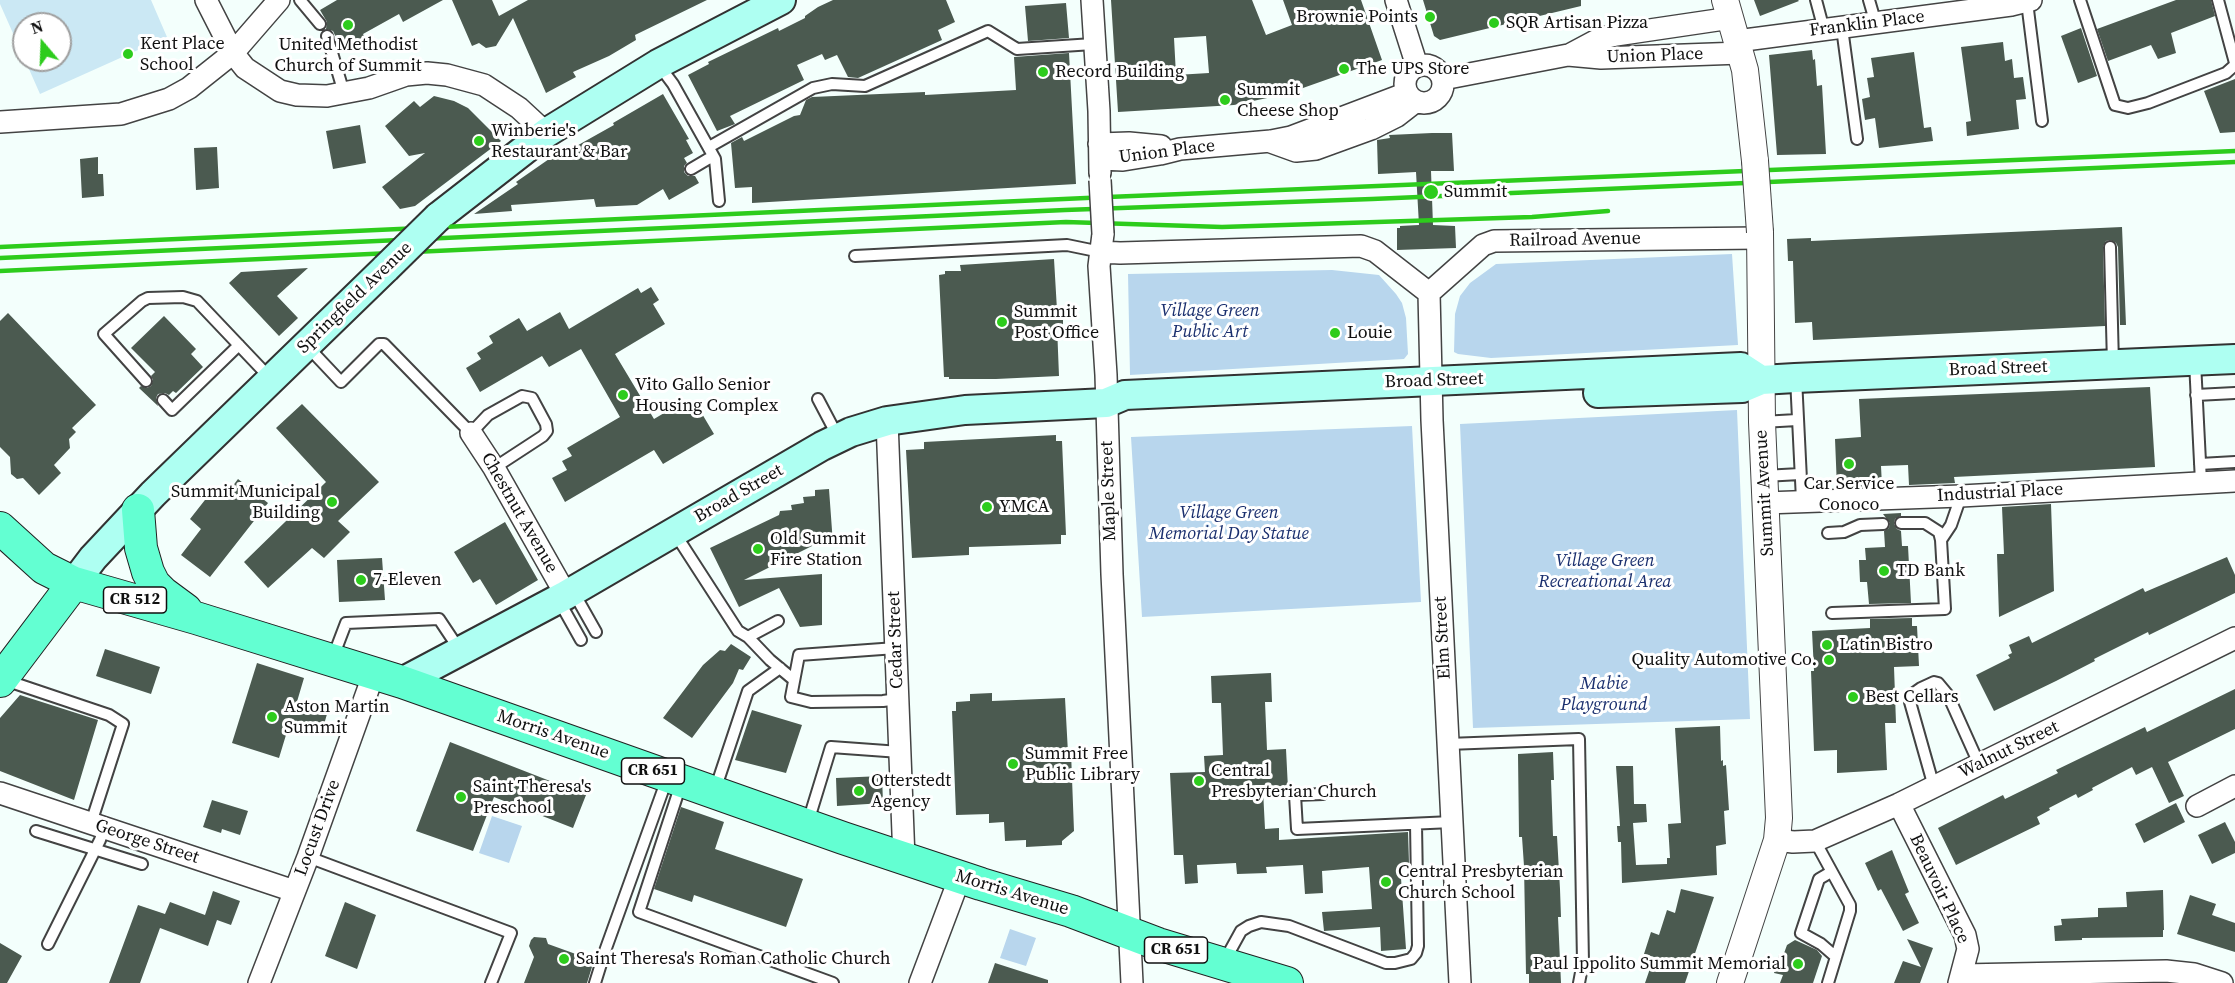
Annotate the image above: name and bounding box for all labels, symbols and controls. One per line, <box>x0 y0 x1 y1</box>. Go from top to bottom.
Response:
place label: Brownie Points <box>1296 6 1418 28</box>
street label: Franklin Place <box>1808 6 1926 42</box>
marker: Brownie Points <box>1423 10 1437 24</box>
north arrow <box>12 12 72 72</box>
place label: SQR Artisan Pizza <box>1506 12 1648 34</box>
text: N <box>28 15 46 39</box>
marker: SQR Artisan Pizza <box>1487 16 1501 30</box>
marker: United Methodist Church of Summit <box>341 18 355 32</box>
place label: Kent Place School <box>140 33 225 76</box>
place label: United Methodist Church of Summit <box>274 34 422 76</box>
street label: Union Place <box>1606 44 1704 68</box>
marker: Kent Place School <box>121 47 135 61</box>
place label: The UPS Store <box>1356 58 1469 80</box>
place label: Record Building <box>1055 61 1184 83</box>
marker: The UPS Store <box>1337 62 1351 76</box>
marker: Record Building <box>1036 65 1050 79</box>
place label: Summit Cheese Shop <box>1237 79 1339 122</box>
marker: Summit Cheese Shop <box>1218 93 1232 107</box>
place label: Winberie's Restaurant & Bar <box>491 120 628 162</box>
marker: Winberie's Restaurant & Bar <box>472 134 486 148</box>
street label: Union Place <box>1118 135 1216 169</box>
place label: Summit <box>1444 181 1507 203</box>
marker: Summit <box>1422 183 1440 201</box>
street label: Railroad Avenue <box>1509 228 1641 252</box>
street label: Springfield Avenue <box>293 238 417 358</box>
park label: Village Green Public Art <box>1160 300 1260 342</box>
place label: Summit Post Office <box>1014 301 1099 344</box>
marker: Summit Post Office <box>995 315 1009 329</box>
place label: Louie <box>1347 322 1392 344</box>
marker: Louie <box>1328 326 1342 340</box>
street label: Broad Street <box>1948 356 2048 382</box>
street label: Broad Street <box>1384 368 1484 394</box>
place label: Vito Gallo Senior Housing Complex <box>635 374 778 416</box>
marker: Vito Gallo Senior Housing Complex <box>616 388 630 402</box>
street label: Summit Avenue <box>1751 429 1779 557</box>
street label: Maple Street <box>1096 441 1122 541</box>
street label: Chestnut Avenue <box>476 449 562 577</box>
marker: Car Service Conoco <box>1842 457 1856 471</box>
street label: Broad Street <box>691 460 787 528</box>
place label: Car Service Conoco <box>1804 473 1894 516</box>
street label: Industrial Place <box>1936 479 2064 507</box>
place label: Summit Municipal Building <box>171 481 320 524</box>
marker: Summit Municipal Building <box>325 495 339 509</box>
place label: YMCA <box>999 496 1050 518</box>
marker: YMCA <box>980 500 994 514</box>
park label: Village Green Memorial Day Statue <box>1149 502 1309 544</box>
place label: Old Summit Fire Station <box>770 528 866 570</box>
marker: Old Summit Fire Station <box>751 542 765 556</box>
park label: Village Green Recreational Area <box>1538 550 1672 592</box>
place label: TD Bank <box>1896 560 1965 582</box>
marker: TD Bank <box>1877 564 1891 578</box>
place label: 7-Eleven <box>373 569 442 591</box>
marker: 7-Eleven <box>354 573 368 587</box>
road number: CR 512 <box>104 587 166 613</box>
street label: Cedar Street <box>883 591 909 689</box>
street label: Elm Street <box>1430 596 1456 680</box>
place label: Latin Bistro <box>1839 634 1933 656</box>
marker: Latin Bistro <box>1820 638 1834 652</box>
place label: Quality Automotive Co. <box>1632 649 1817 671</box>
marker: Quality Automotive Co. <box>1822 653 1836 667</box>
park label: Mabie Playground <box>1561 673 1647 716</box>
place label: Best Cellars <box>1865 686 1959 708</box>
marker: Best Cellars <box>1846 690 1860 704</box>
place label: Aston Martin Summit <box>284 696 390 738</box>
street label: Morris Avenue <box>494 706 612 764</box>
marker: Aston Martin Summit <box>265 710 279 724</box>
street label: Walnut Street <box>1956 717 2062 783</box>
place label: Summit Free Public Library <box>1025 743 1140 786</box>
marker: Summit Free Public Library <box>1006 757 1020 771</box>
road number: CR 651 <box>622 758 684 784</box>
place label: Central Presbyterian Church <box>1211 760 1377 802</box>
place label: Otterstedt Agency <box>871 770 951 812</box>
marker: Central Presbyterian Church <box>1192 774 1206 788</box>
place label: Saint Theresa's Preschool <box>473 776 592 818</box>
street label: Locust Drive <box>291 777 345 879</box>
marker: Otterstedt Agency <box>852 784 866 798</box>
marker: Saint Theresa's Preschool <box>454 790 468 804</box>
street label: George Street <box>92 815 202 869</box>
street label: Beauvoir Place <box>1904 831 1974 947</box>
place label: Central Presbyterian Church School <box>1398 861 1564 904</box>
street label: Morris Avenue <box>953 866 1071 920</box>
marker: Central Presbyterian Church School <box>1379 875 1393 889</box>
road number: CR 651 <box>1144 937 1208 963</box>
place label: Saint Theresa's Roman Catholic Church <box>576 948 891 970</box>
marker: Saint Theresa's Roman Catholic Church <box>557 952 571 966</box>
place label: Paul Ippolito Summit Memorial <box>1533 953 1786 975</box>
marker: Paul Ippolito Summit Memorial <box>1791 957 1805 971</box>

